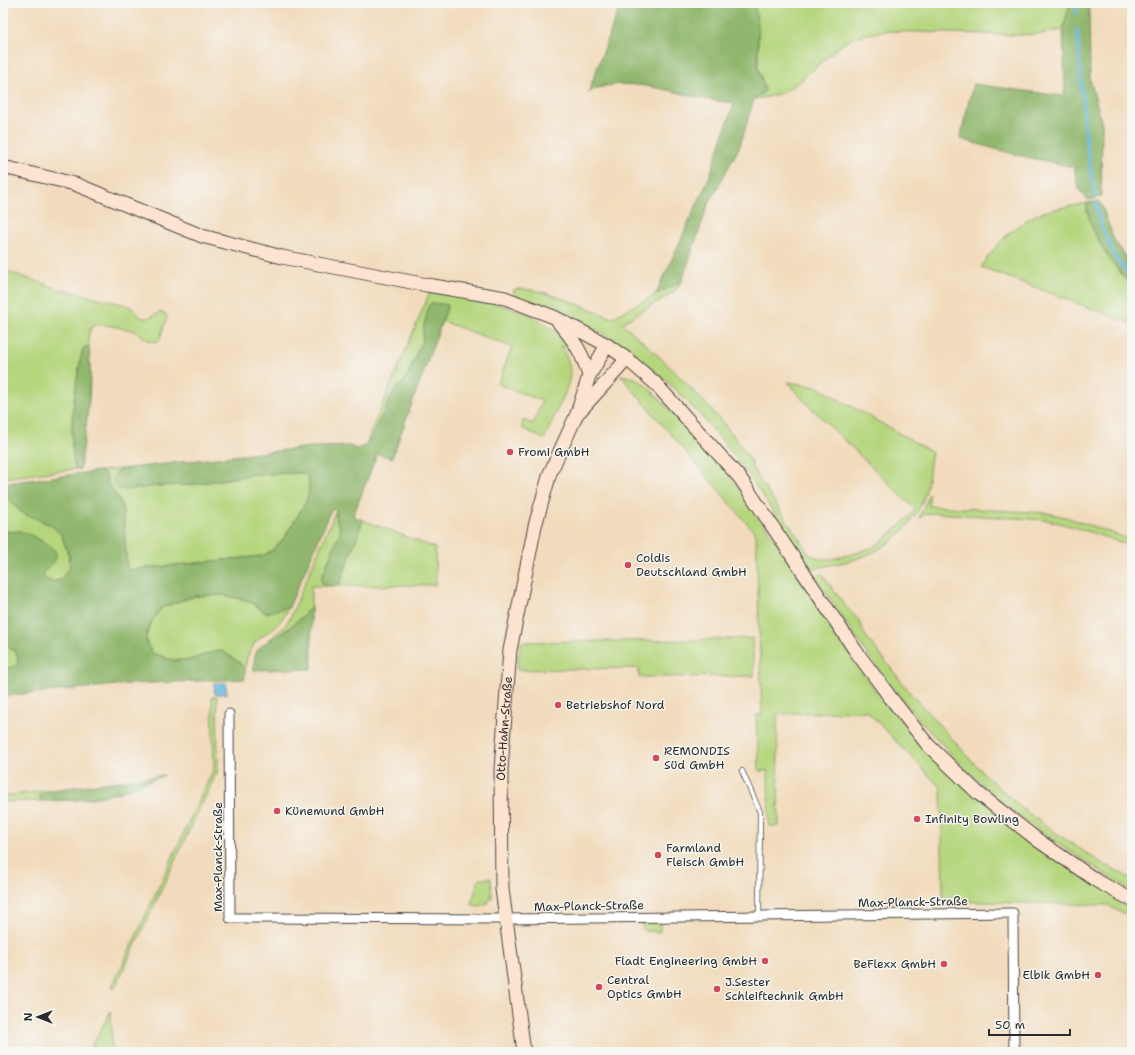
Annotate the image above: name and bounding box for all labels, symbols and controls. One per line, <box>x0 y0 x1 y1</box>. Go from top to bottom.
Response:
place label: Fromi GmbH <box>518 444 590 460</box>
marker: Fromi GmbH <box>505 447 515 457</box>
place label: Coldis Deutschland GmbH <box>636 550 747 580</box>
marker: Coldis Deutschland GmbH <box>623 560 633 570</box>
street label: Otto-Hahn-Straße <box>493 676 516 781</box>
place label: Betriebshof Nord <box>566 697 665 713</box>
marker: Betriebshof Nord <box>553 700 563 710</box>
place label: REMONDIS Süd GmbH <box>664 743 730 773</box>
marker: REMONDIS Süd GmbH <box>651 753 661 763</box>
street label: Max-Planck-Straße <box>210 802 226 912</box>
place label: Künemund GmbH <box>285 803 385 819</box>
marker: Künemund GmbH <box>272 806 282 816</box>
place label: Infinity Bowling <box>925 811 1019 827</box>
marker: Infinity Bowling <box>912 814 922 824</box>
place label: Farmland Fleisch GmbH <box>666 840 745 870</box>
marker: Farmland Fleisch GmbH <box>653 850 663 860</box>
street label: Max-Planck-Straße <box>858 893 968 911</box>
street label: Max-Planck-Straße <box>534 897 644 915</box>
place label: Fladt Engineering GmbH <box>615 953 757 969</box>
marker: Fladt Engineering GmbH <box>760 956 770 966</box>
place label: BeFlexx GmbH <box>853 956 936 972</box>
marker: BeFlexx GmbH <box>939 959 949 969</box>
place label: Elbik GmbH <box>1023 967 1090 983</box>
marker: Elbik GmbH <box>1093 970 1103 980</box>
place label: Central Optics GmbH <box>607 972 682 1002</box>
place label: J.Sester Schleiftechnik GmbH <box>725 974 844 1004</box>
marker: Central Optics GmbH <box>594 982 604 992</box>
marker: J.Sester Schleiftechnik GmbH <box>712 984 722 994</box>
north arrow <box>18 997 58 1037</box>
scale bar <box>989 1011 1070 1037</box>
text: N <box>21 1012 36 1021</box>
text: 50 m <box>995 1017 1025 1033</box>

